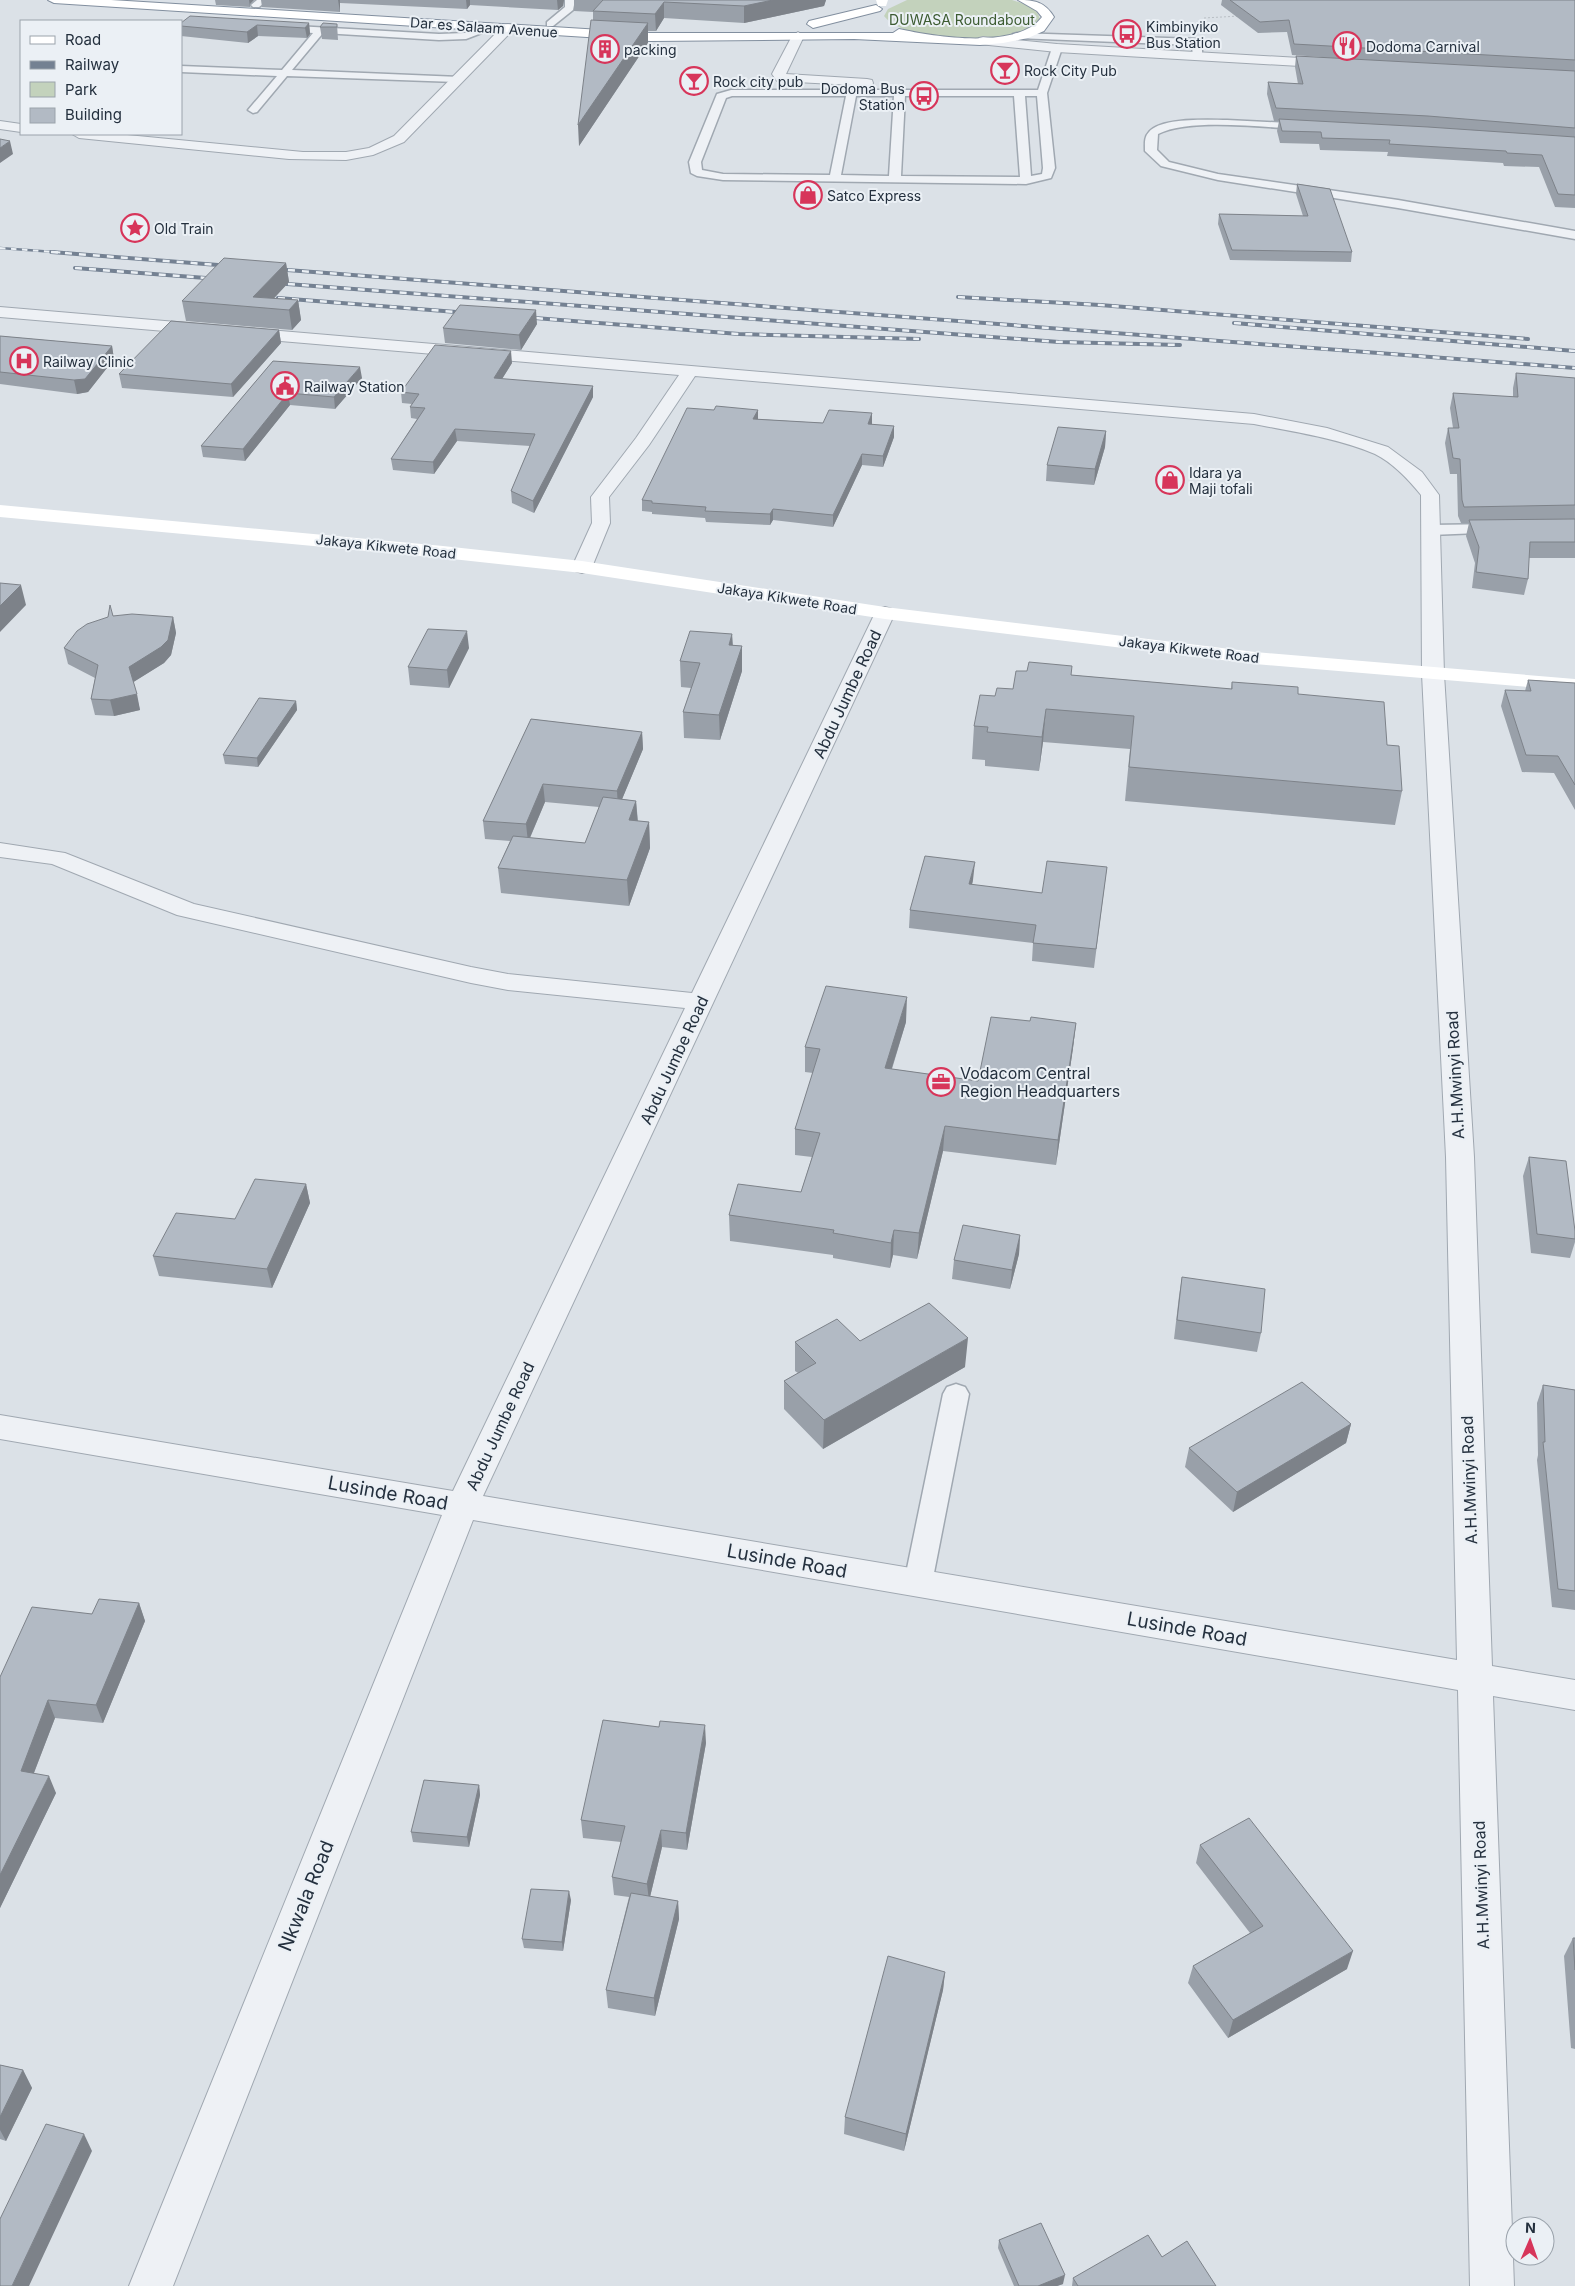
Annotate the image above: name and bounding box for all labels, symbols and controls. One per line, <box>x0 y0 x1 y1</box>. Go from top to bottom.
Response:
park label: DUWASA Roundabout <box>889 11 1035 28</box>
street label: Dar es Salaam Avenue <box>410 13 558 41</box>
place label: Kimbinyiko Bus Station <box>1146 18 1221 51</box>
bus stop icon: Kimbinyiko Bus Station <box>1112 19 1142 49</box>
legend <box>20 20 182 135</box>
text: Road <box>65 30 101 49</box>
restaurant icon: Dodoma Carnival <box>1332 31 1362 61</box>
building icon: packing <box>590 34 620 64</box>
place label: Dodoma Carnival <box>1366 38 1480 55</box>
place label: packing <box>624 41 677 58</box>
text: Railway <box>65 55 120 74</box>
bar icon: Rock City Pub <box>990 55 1020 85</box>
place label: Rock City Pub <box>1024 62 1117 79</box>
bar icon: Rock city pub <box>679 66 709 96</box>
place label: Rock city pub <box>713 73 803 90</box>
text: Park <box>65 80 98 99</box>
place label: Dodoma Bus Station <box>821 80 905 113</box>
bus stop icon: Dodoma Bus Station <box>909 81 939 111</box>
text: Building <box>65 105 122 124</box>
shop icon: Satco Express <box>793 180 823 210</box>
place label: Satco Express <box>827 187 921 204</box>
place icon: Old Train <box>120 213 150 243</box>
place label: Old Train <box>154 220 214 237</box>
hospital icon: Railway Clinic <box>9 346 39 376</box>
place label: Railway Clinic <box>43 353 134 370</box>
public building icon: Railway Station <box>270 371 300 401</box>
place label: Railway Station <box>304 378 405 395</box>
place label: Idara ya Maji tofali <box>1189 464 1253 497</box>
shop icon: Idara ya Maji tofali <box>1155 465 1185 495</box>
street label: Jakaya Kikwete Road <box>315 530 457 562</box>
street label: Jakaya Kikwete Road <box>716 579 858 617</box>
street label: Abdu Jumbe Road <box>808 627 886 761</box>
street label: Jakaya Kikwete Road <box>1118 632 1260 666</box>
street label: Abdu Jumbe Road <box>635 993 713 1127</box>
street label: A.H.Mwinyi Road <box>1442 1010 1468 1140</box>
place label: Vodacom Central Region Headquarters <box>960 1063 1120 1101</box>
office icon: Vodacom Central Region Headquarters <box>926 1067 956 1097</box>
street label: Abdu Jumbe Road <box>461 1359 539 1493</box>
street label: A.H.Mwinyi Road <box>1457 1415 1481 1545</box>
street label: Lusinde Road <box>326 1471 450 1515</box>
street label: Lusinde Road <box>725 1539 849 1583</box>
street label: Lusinde Road <box>1125 1607 1249 1651</box>
street label: A.H.Mwinyi Road <box>1469 1820 1493 1950</box>
street label: Nkwala Road <box>273 1837 339 1955</box>
north arrow <box>1505 2216 1555 2266</box>
text: N <box>1525 2219 1536 2236</box>

